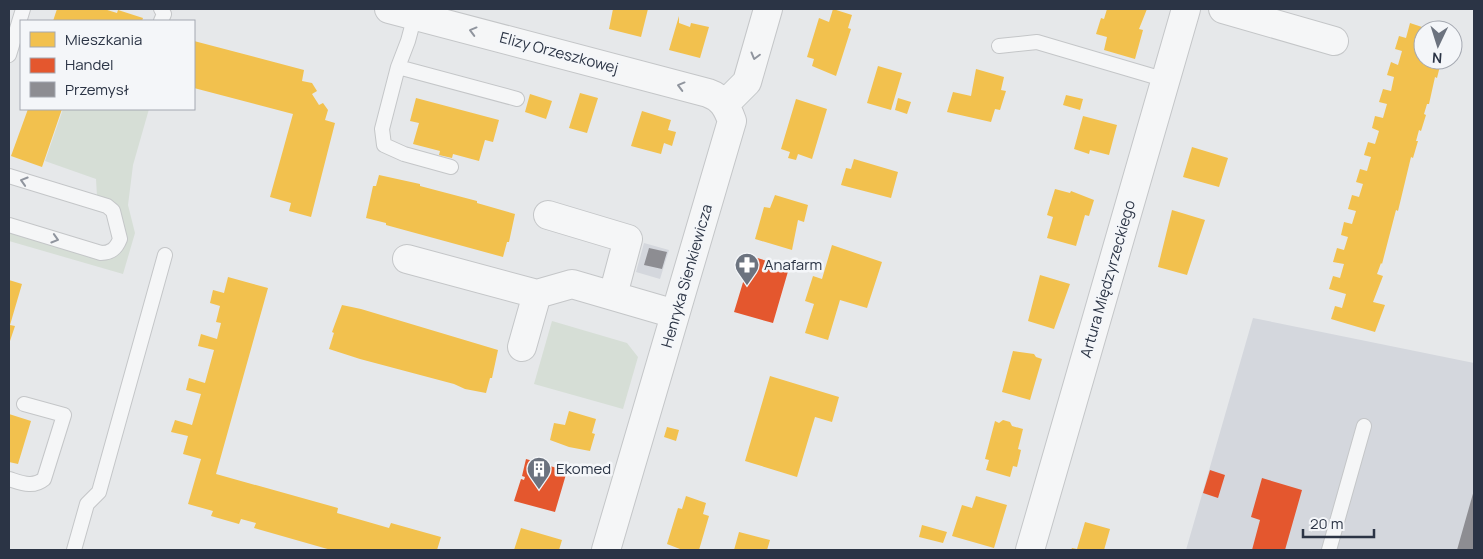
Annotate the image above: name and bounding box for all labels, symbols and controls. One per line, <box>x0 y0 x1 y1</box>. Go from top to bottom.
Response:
legend <box>20 20 195 110</box>
north arrow <box>1413 20 1463 70</box>
one-way arrow <box>469 26 478 37</box>
street label: Elizy Orzeszkowej <box>498 27 621 78</box>
text: Mieszkania <box>65 29 142 50</box>
text: N <box>1431 49 1443 68</box>
one-way arrow <box>750 51 761 60</box>
text: Handel <box>65 54 114 75</box>
text: Przemysł <box>65 79 130 100</box>
one-way arrow <box>677 81 686 92</box>
one-way arrow <box>20 176 28 186</box>
street label: Artura Międzyrzeckiego <box>1075 198 1140 360</box>
street label: Henryka Sienkiewicza <box>656 202 717 350</box>
one-way arrow <box>51 234 59 244</box>
pharmacy icon: Anafarm <box>734 252 760 286</box>
place label: Anafarm <box>764 254 822 275</box>
building icon: Ekomed <box>526 456 552 490</box>
place label: Ekomed <box>556 458 611 479</box>
scale bar <box>1303 506 1374 538</box>
text: 20 m <box>1310 513 1343 534</box>

